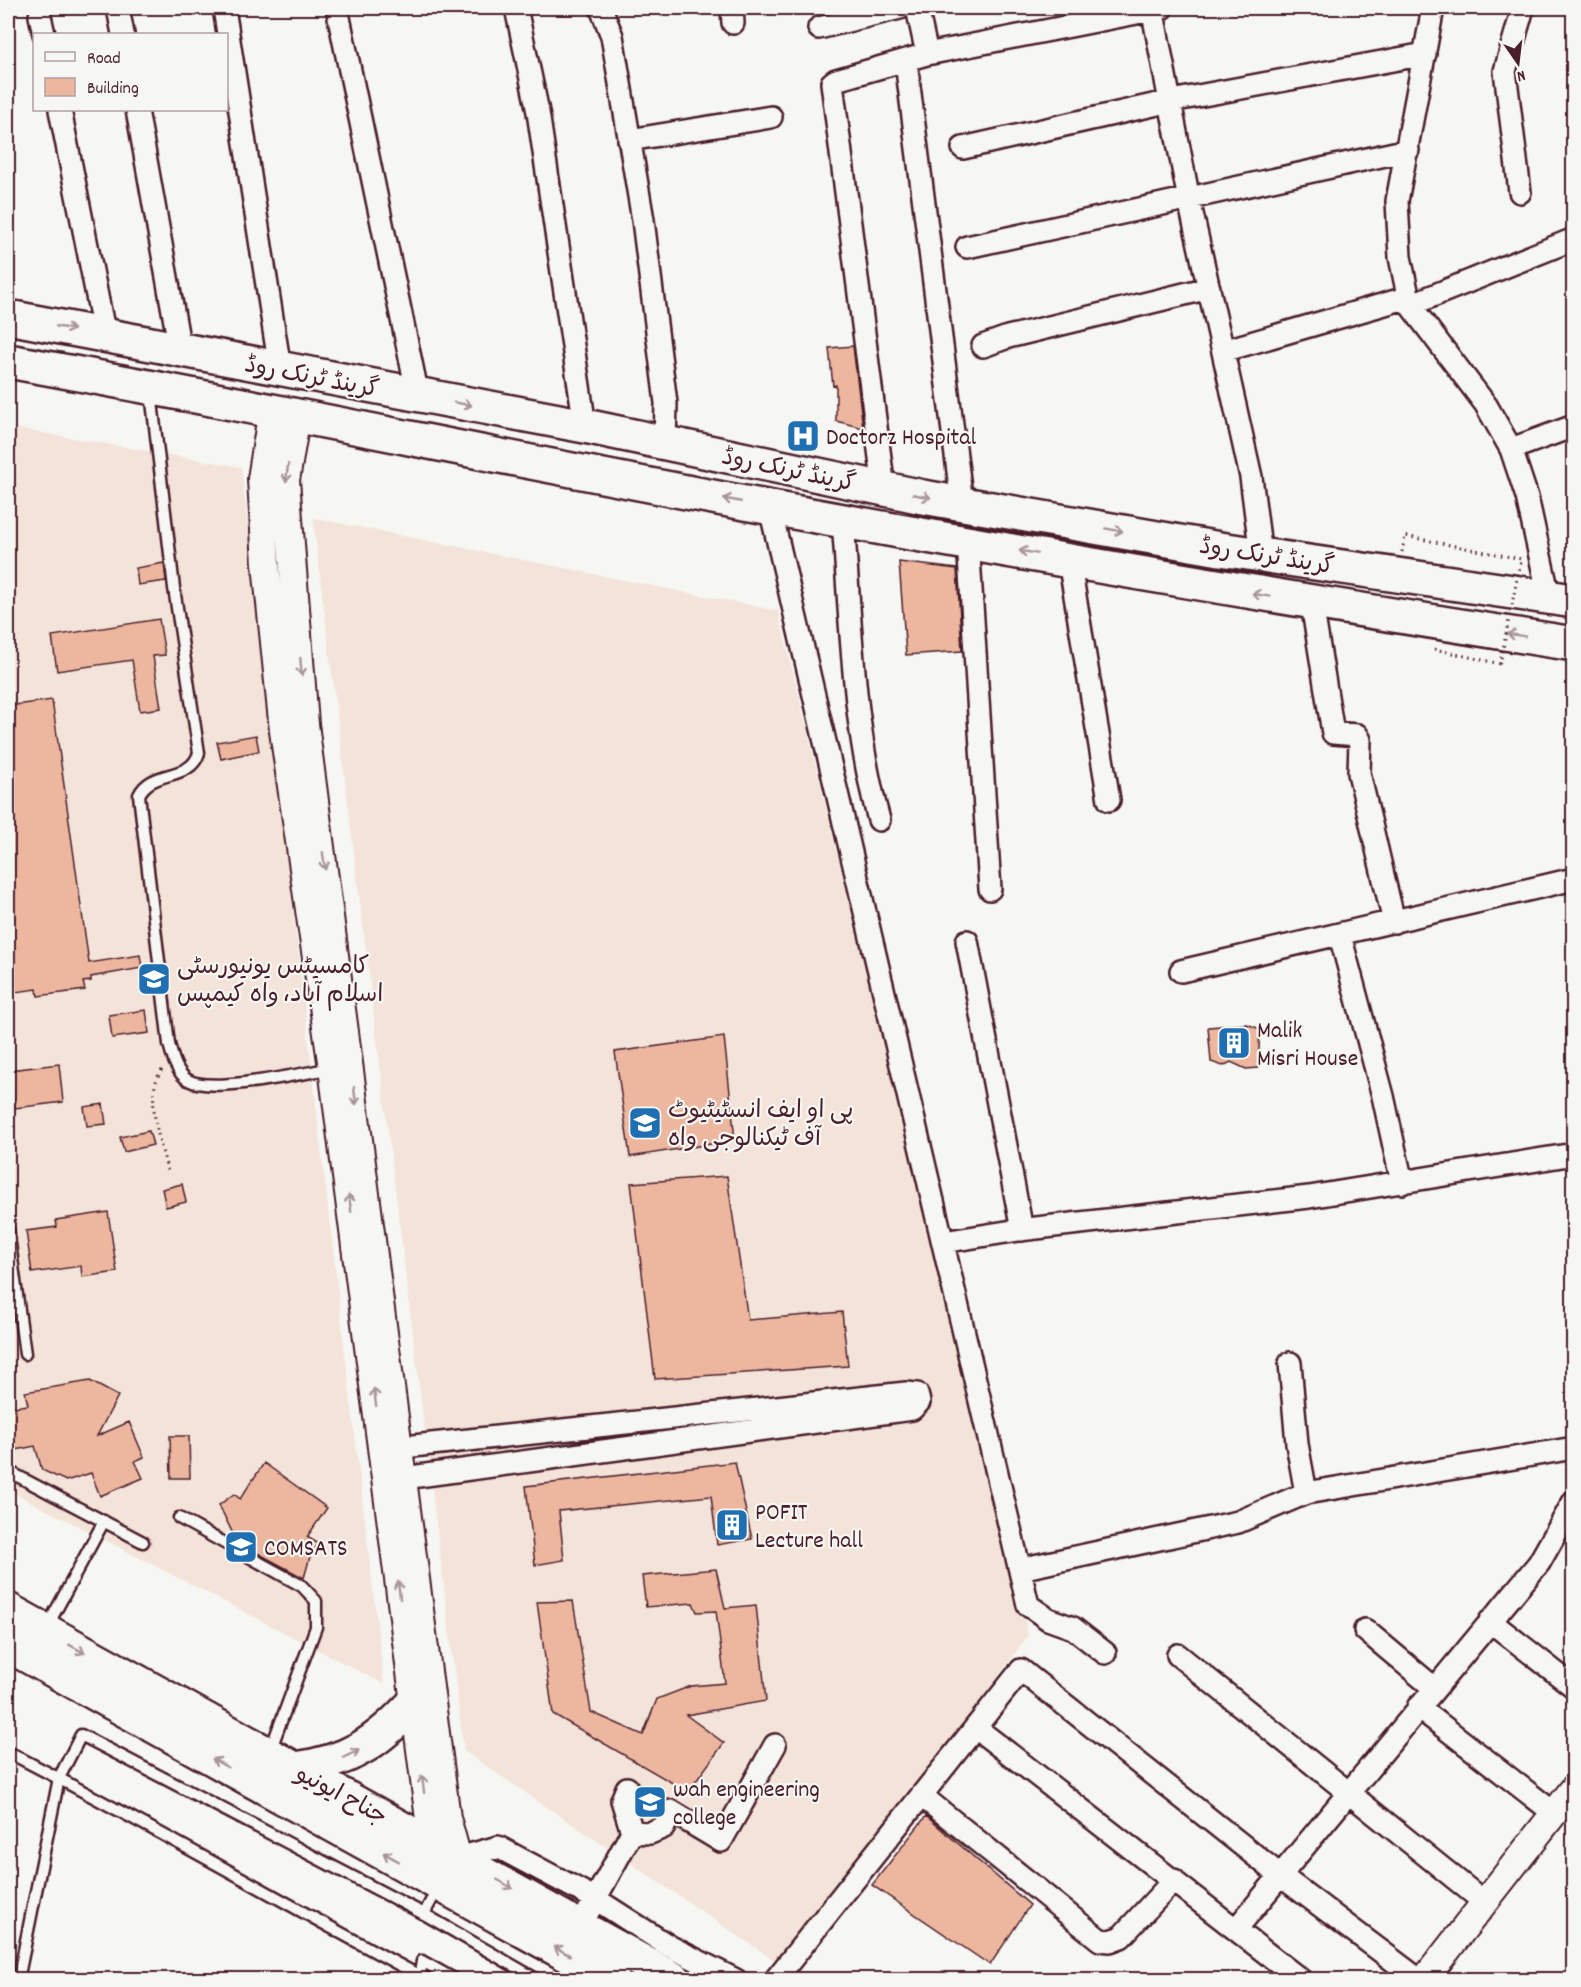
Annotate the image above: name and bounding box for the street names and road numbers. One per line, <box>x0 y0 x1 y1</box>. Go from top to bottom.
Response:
street label: گرینڈ ٹرنک روڈ <box>241 349 381 409</box>
street label: گرینڈ ٹرنک روڈ <box>718 441 858 503</box>
street label: گرینڈ ٹرنک روڈ <box>1197 531 1336 585</box>
street label: جناح ایونیو <box>288 1758 392 1835</box>

